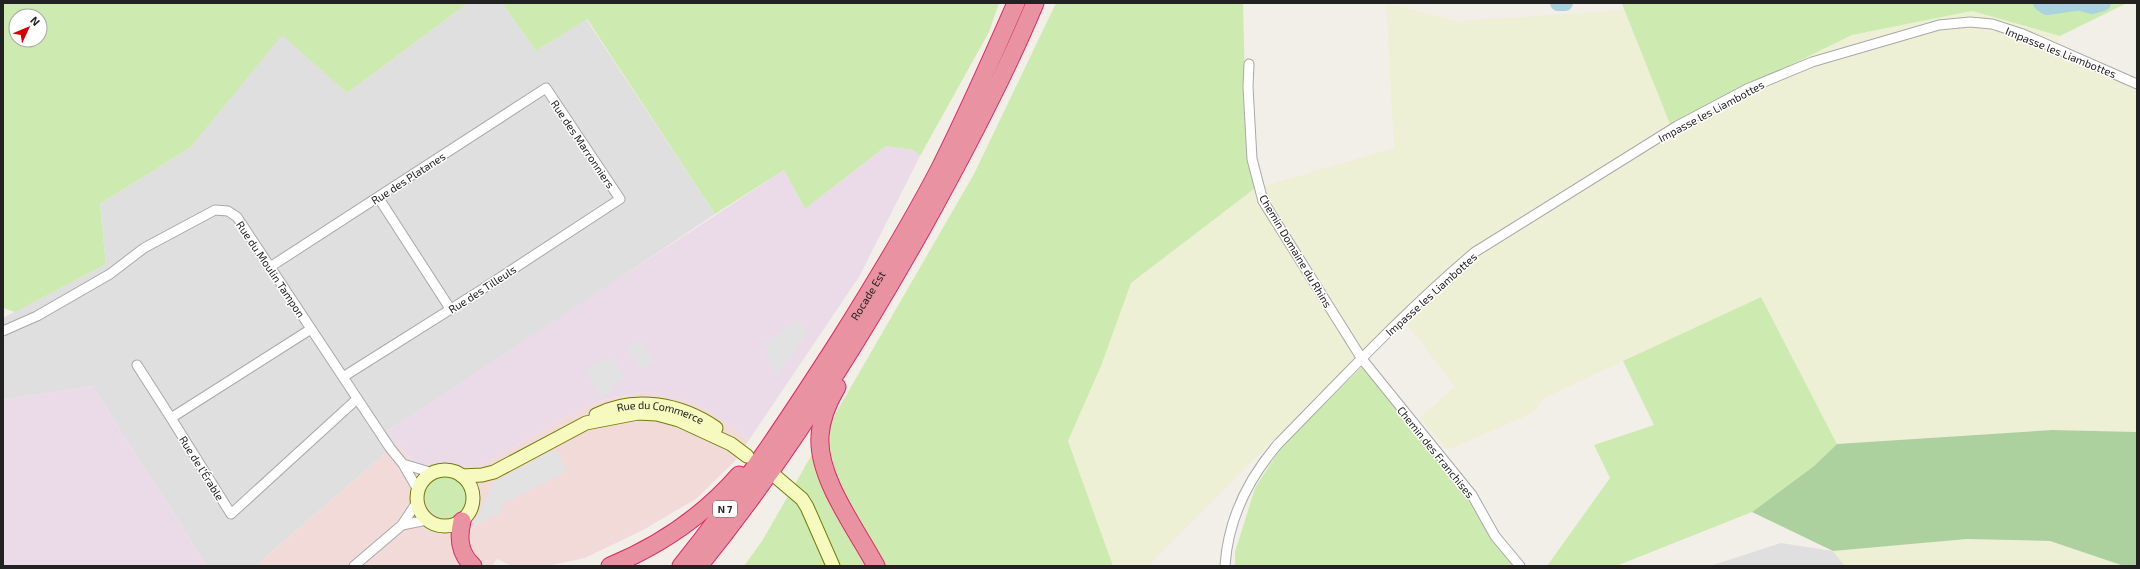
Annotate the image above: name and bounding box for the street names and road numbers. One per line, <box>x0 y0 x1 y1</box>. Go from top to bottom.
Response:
street label: Impasse les Liambottes <box>2004 24 2119 80</box>
street label: Impasse les Liambottes <box>1656 77 1767 144</box>
street label: Rue des Marronniers <box>549 97 618 191</box>
street label: Rue des Platanes <box>369 149 448 207</box>
street label: Chemin Domaine du Rhins <box>1257 192 1335 310</box>
street label: Rue du Moulin Tampon <box>234 218 308 320</box>
street label: Impasse les Liambottes <box>1383 249 1480 338</box>
street label: Rue des Tilleuls <box>446 262 519 316</box>
street label: Rocade Est <box>847 268 887 322</box>
street label: Rue du Commerce <box>615 397 707 426</box>
street label: Chemin des Franchises <box>1395 404 1477 501</box>
street label: Rue de l’Érable <box>177 433 227 503</box>
road number: N 7 <box>713 501 737 517</box>

